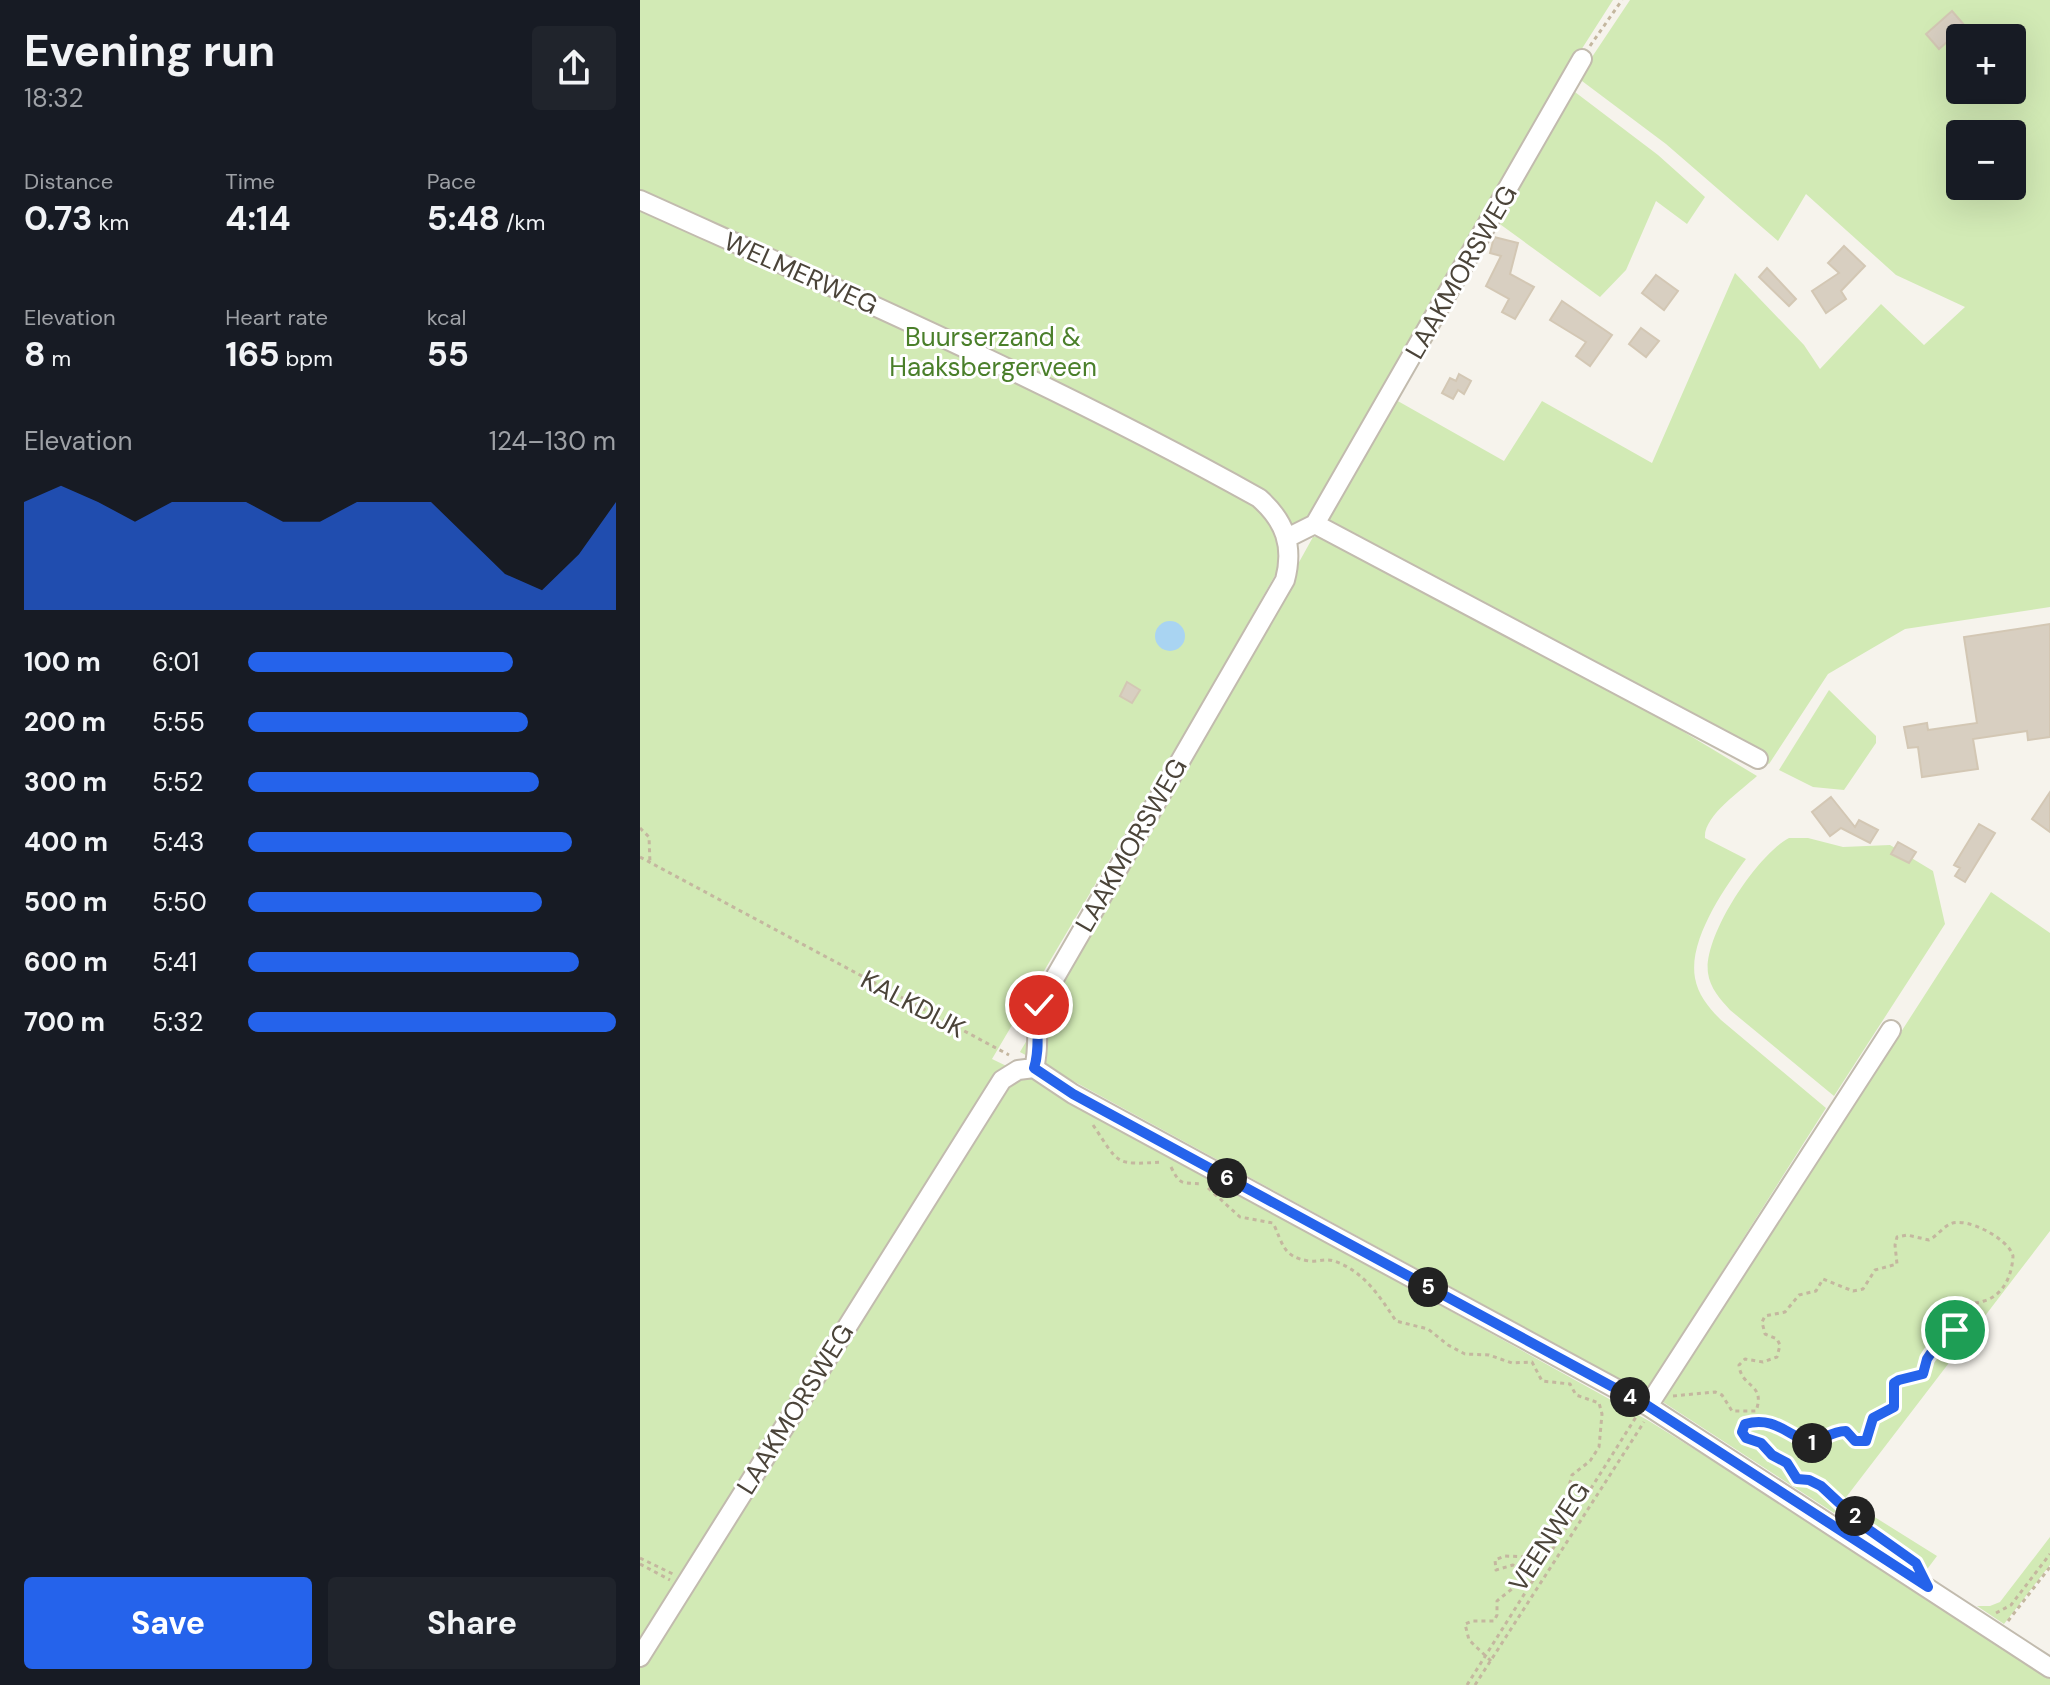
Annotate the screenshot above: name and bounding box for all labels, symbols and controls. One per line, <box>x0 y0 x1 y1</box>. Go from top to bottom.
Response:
text: Evening run <box>24 22 275 80</box>
map controls <box>1946 24 2026 200</box>
button: + <box>1946 24 2026 104</box>
button: share <box>532 26 616 110</box>
text: 18:32 <box>24 81 84 115</box>
button: − <box>1946 120 2026 200</box>
text: Distance <box>24 167 113 196</box>
text: Time <box>225 167 275 196</box>
text: Pace <box>427 167 476 196</box>
street label: LAAKMORSWEG <box>1398 179 1524 365</box>
text: 0.73 <box>24 196 93 241</box>
text: 4:14 <box>225 196 291 241</box>
text: 5:48 <box>427 196 500 241</box>
text: km <box>93 208 129 237</box>
text: /km <box>500 208 545 237</box>
street label: WELMERWEG <box>719 224 883 322</box>
text: Elevation <box>24 303 116 332</box>
text: Heart rate <box>225 303 328 332</box>
text: kcal <box>427 303 466 332</box>
park label: Buurserzand & Haaksbergerveen <box>889 320 1097 384</box>
text: 8 <box>24 332 46 377</box>
text: 165 <box>225 332 280 377</box>
text: 55 <box>427 332 469 377</box>
text: m <box>46 344 71 373</box>
text: bpm <box>280 344 333 373</box>
text: Elevation <box>24 424 132 458</box>
text: 124–130 m <box>489 424 616 458</box>
text: 100 m <box>24 645 101 679</box>
text: 6:01 <box>152 645 199 679</box>
text: 200 m <box>24 705 106 739</box>
text: 5:55 <box>152 705 205 739</box>
street label: LAAKMORSWEG <box>1068 752 1194 938</box>
text: 300 m <box>24 765 107 799</box>
text: 5:52 <box>152 765 204 799</box>
text: 400 m <box>24 825 108 859</box>
text: 5:43 <box>152 825 204 859</box>
text: 500 m <box>24 885 107 919</box>
text: 5:50 <box>152 885 207 919</box>
text: 600 m <box>24 945 108 979</box>
text: 5:41 <box>152 945 197 979</box>
street label: KALKDIJK <box>855 962 971 1046</box>
pin <box>1005 971 1073 1039</box>
icon: check <box>1017 983 1061 1027</box>
text: 700 m <box>24 1005 105 1039</box>
text: 5:32 <box>152 1005 203 1039</box>
pin: 6 <box>1207 1158 1247 1198</box>
text: 6 <box>1220 1163 1234 1192</box>
pin: 5 <box>1408 1267 1448 1307</box>
text: 5 <box>1421 1272 1435 1301</box>
pin <box>1921 1296 1989 1364</box>
icon: arrive <box>1933 1308 1977 1352</box>
street label: LAAKMORSWEG <box>729 1317 861 1501</box>
pin: 4 <box>1610 1377 1650 1417</box>
text: 4 <box>1623 1382 1637 1411</box>
pin: 1 <box>1792 1423 1832 1463</box>
text: 1 <box>1808 1428 1816 1457</box>
street label: VEENWEG <box>1501 1476 1597 1598</box>
pin: 2 <box>1835 1496 1875 1536</box>
text: 2 <box>1849 1501 1861 1530</box>
button: Save <box>24 1577 312 1669</box>
button: Share <box>328 1577 616 1669</box>

